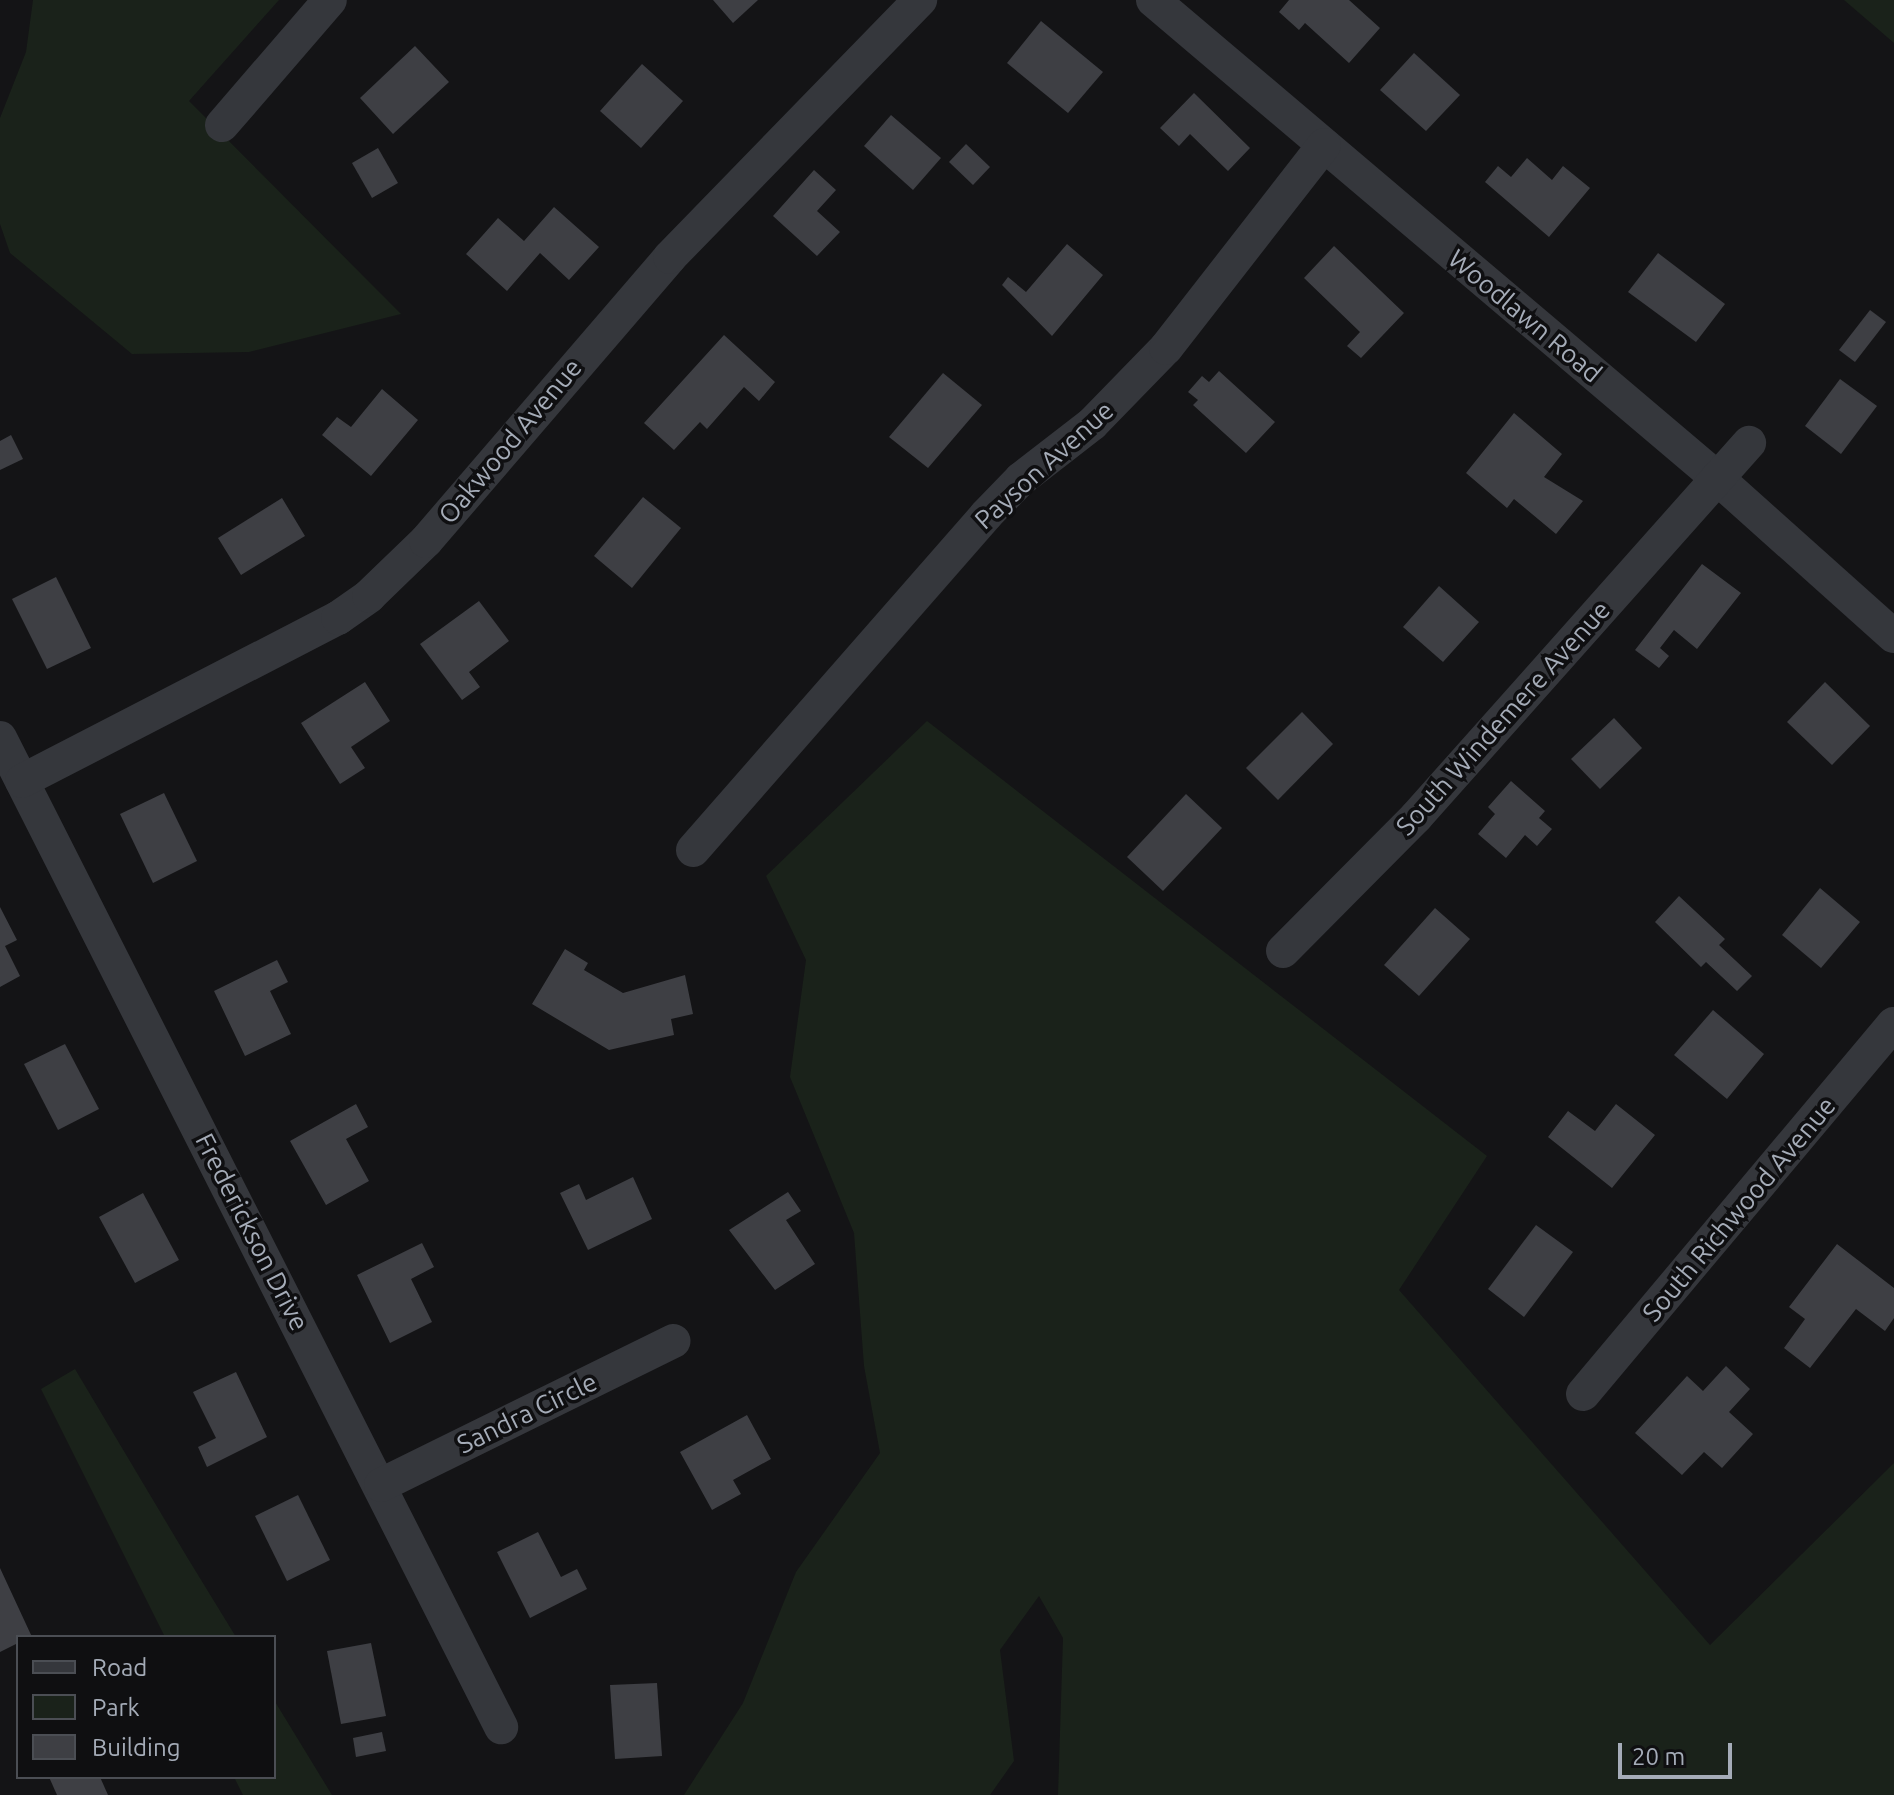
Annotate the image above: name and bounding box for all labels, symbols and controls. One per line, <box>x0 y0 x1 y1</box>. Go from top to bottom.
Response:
street label: Woodlawn Road <box>1442 243 1608 389</box>
street label: Oakwood Avenue <box>432 352 588 530</box>
street label: Payson Avenue <box>968 394 1120 536</box>
street label: South Windemere Avenue <box>1390 594 1616 842</box>
street label: South Richwood Avenue <box>1636 1090 1842 1328</box>
street label: Frederickson Drive <box>189 1128 315 1336</box>
street label: Sandra Circle <box>452 1366 602 1460</box>
legend <box>16 1635 276 1779</box>
text: Road <box>92 1654 147 1681</box>
text: Park <box>92 1694 140 1721</box>
scale bar <box>1622 1727 1736 1777</box>
text: Building <box>92 1734 180 1761</box>
text: 20 m <box>1632 1743 1685 1770</box>

